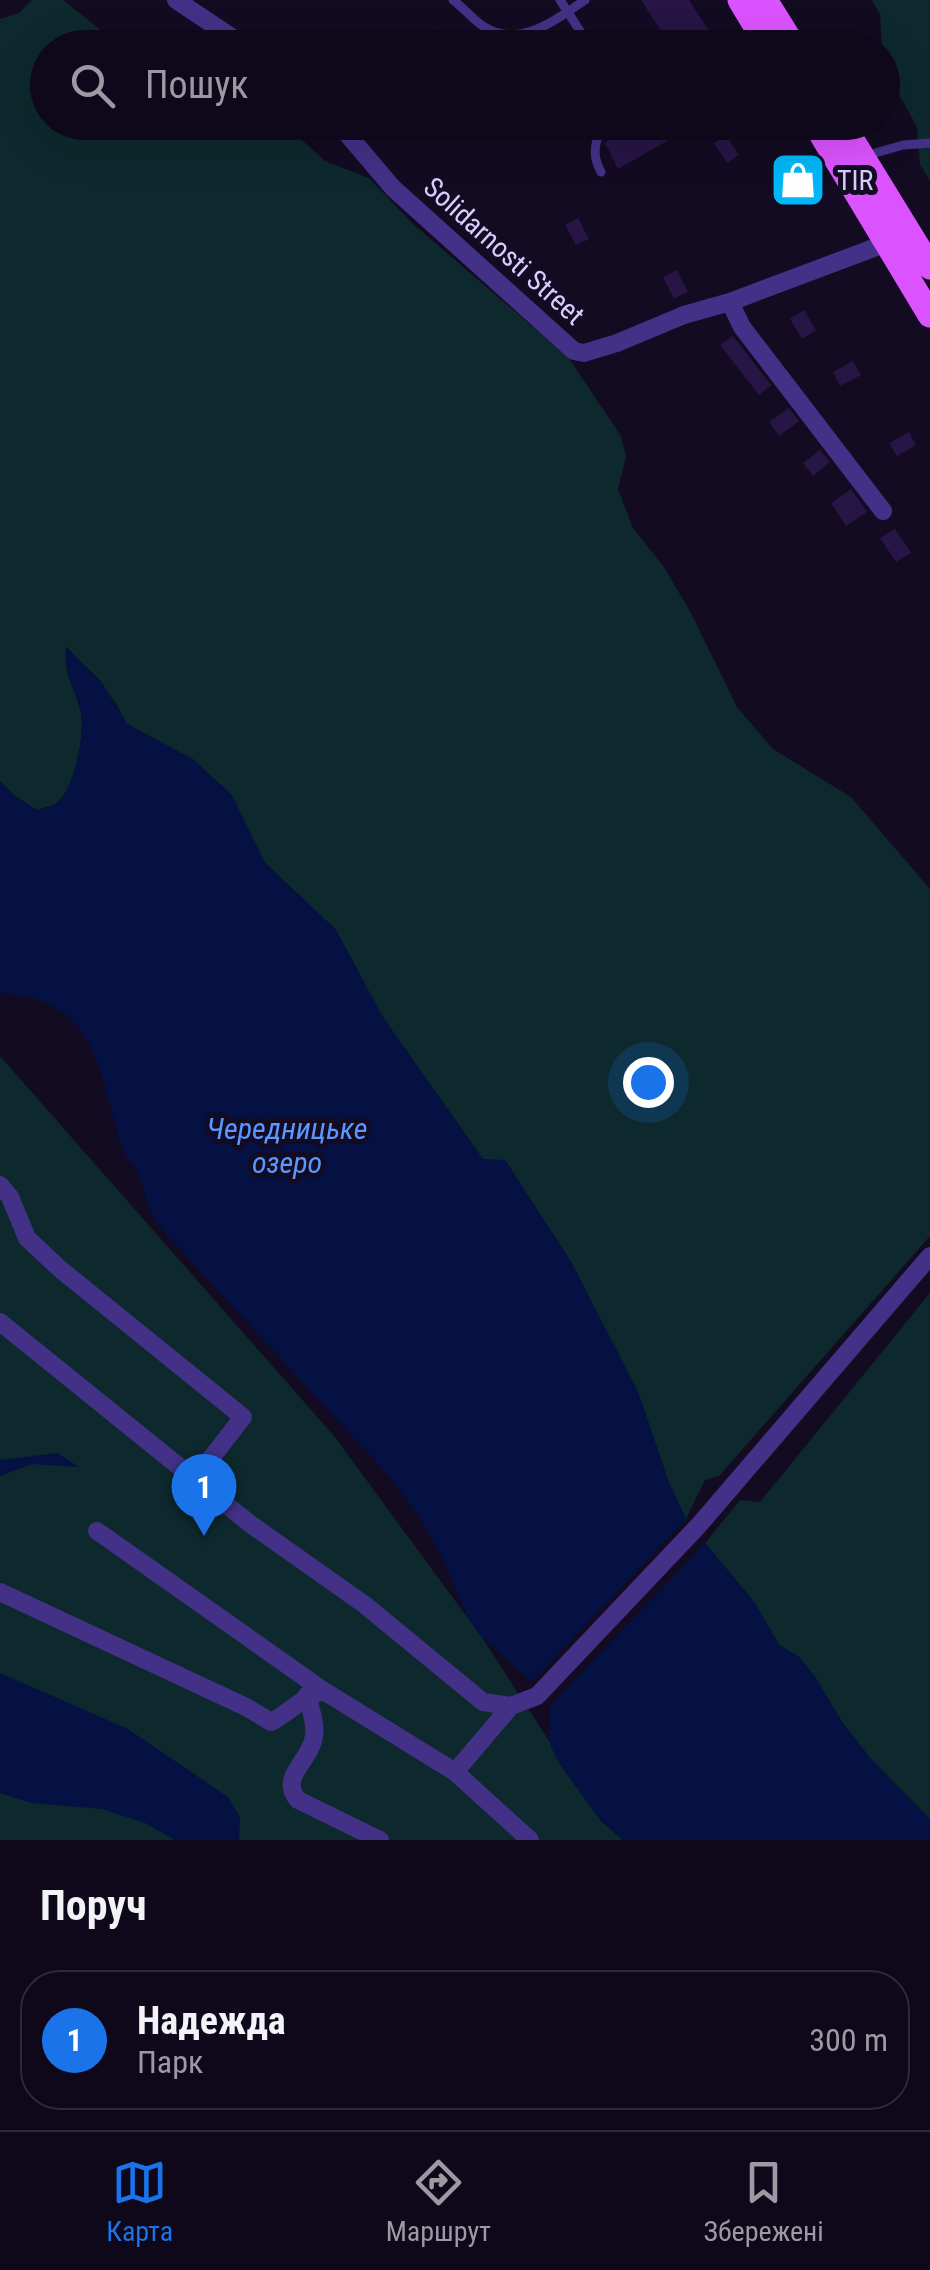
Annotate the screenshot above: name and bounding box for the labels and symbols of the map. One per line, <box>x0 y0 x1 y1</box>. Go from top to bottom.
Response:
shop icon: TIR <box>768 150 828 210</box>
place label: TIR <box>837 164 874 197</box>
street label: Solidarnosti Street <box>417 170 591 332</box>
your location <box>623 1057 674 1108</box>
water label: Чередницьке озеро <box>207 1111 367 1180</box>
pin: 1 <box>172 1454 236 1536</box>

